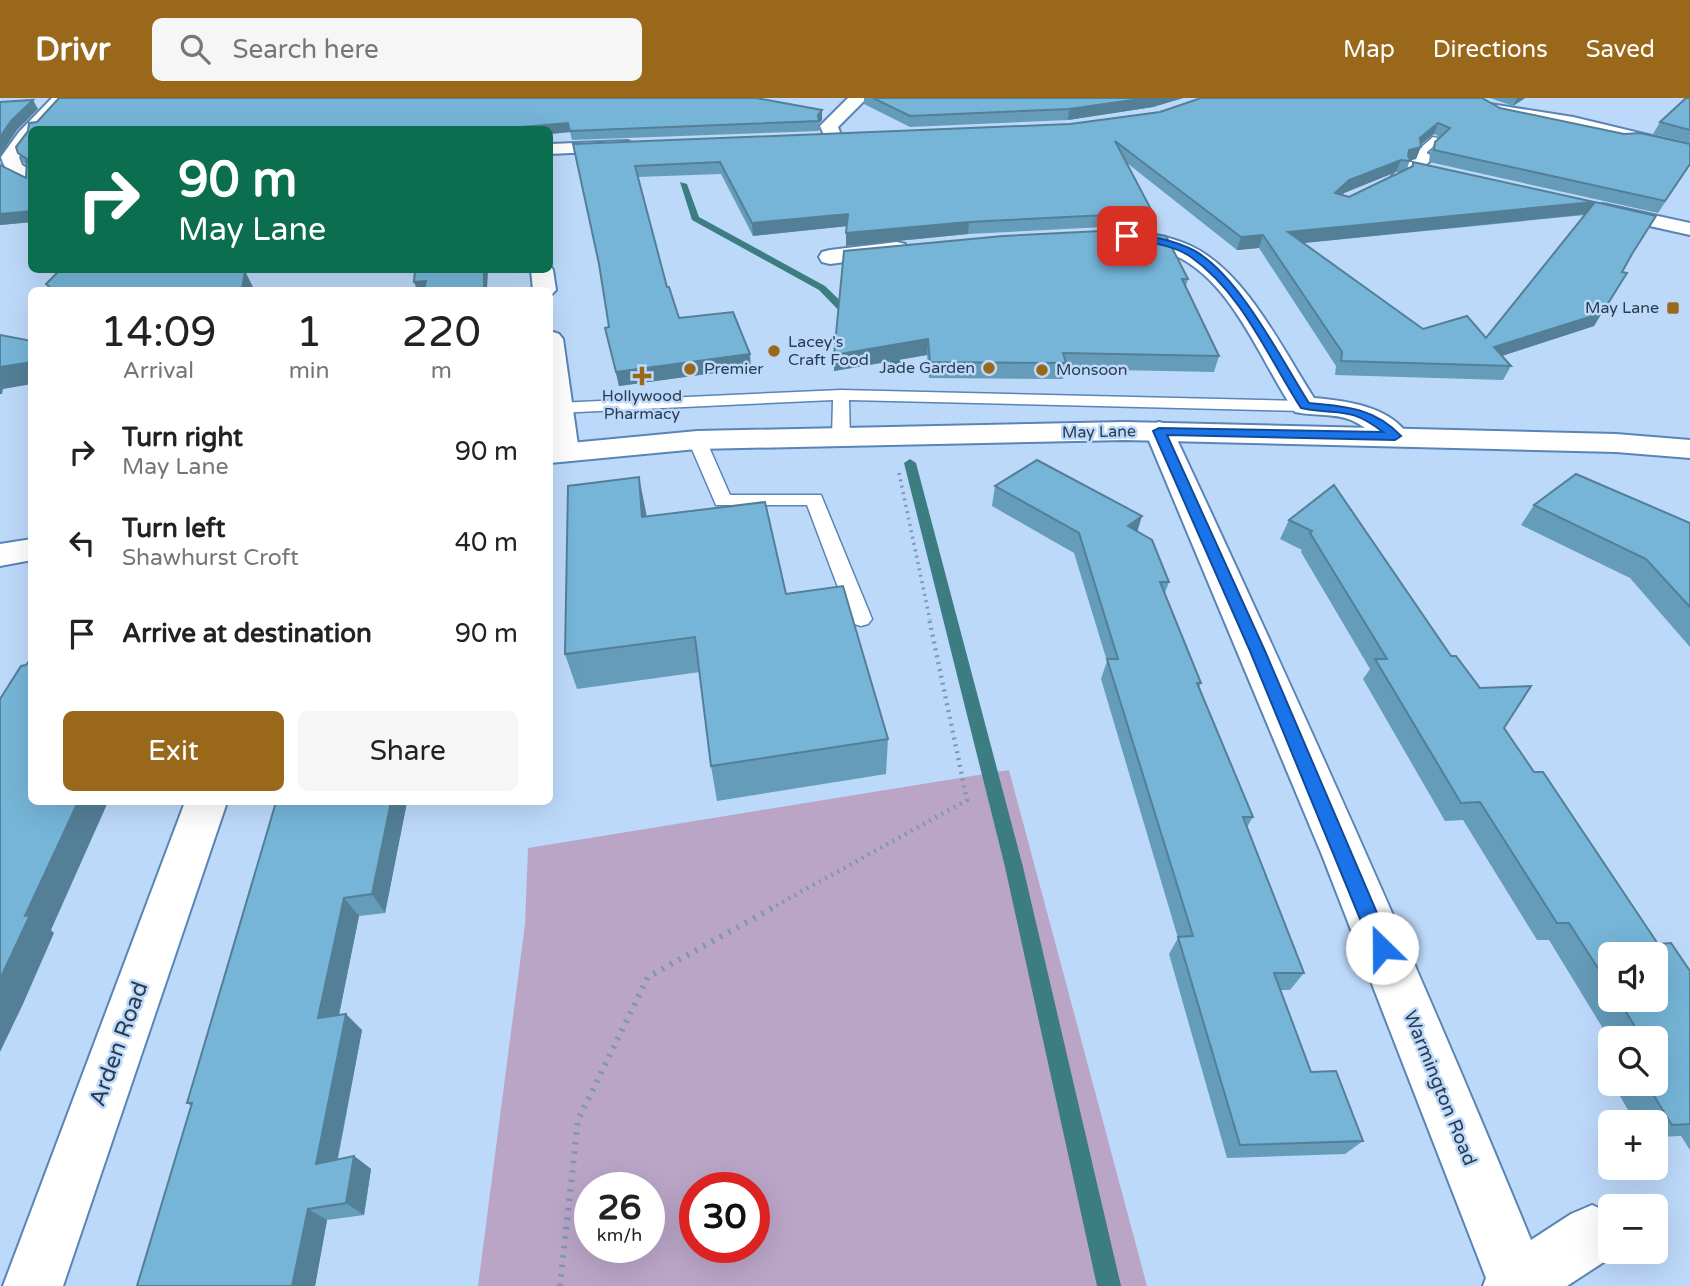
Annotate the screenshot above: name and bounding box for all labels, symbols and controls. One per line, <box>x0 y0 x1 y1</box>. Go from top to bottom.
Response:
search box <box>152 18 642 81</box>
text: Drivr <box>35 30 110 69</box>
icon: search <box>176 30 214 68</box>
text: Search here <box>232 34 379 65</box>
text: Map <box>1343 35 1395 64</box>
text: Directions <box>1433 35 1548 64</box>
text: Saved <box>1586 35 1655 64</box>
text: 90 m <box>178 151 297 210</box>
icon: right <box>63 154 154 245</box>
pin <box>1097 206 1157 266</box>
text: May Lane <box>178 211 326 249</box>
icon: arrive <box>1108 217 1146 255</box>
place label: May Lane <box>1585 298 1659 318</box>
marker: May Lane <box>1665 300 1681 316</box>
text: 14:09 <box>100 307 217 358</box>
text: 1 <box>296 307 322 358</box>
text: 220 <box>402 307 481 358</box>
place label: Lacey's Craft Food <box>788 332 869 370</box>
marker: Lacey's Craft Food <box>766 343 782 359</box>
text: Arrival <box>123 357 194 385</box>
text: min <box>289 357 330 385</box>
text: m <box>431 357 452 385</box>
place label: Jade Garden <box>879 358 975 378</box>
place label: Premier <box>704 359 764 379</box>
marker: Jade Garden <box>981 360 997 376</box>
place label: Monsoon <box>1056 360 1128 380</box>
marker: Premier <box>682 361 698 377</box>
marker: Monsoon <box>1034 362 1050 378</box>
marker: Hollywood Pharmacy <box>634 368 650 384</box>
place label: Hollywood Pharmacy <box>602 386 682 424</box>
street label: May Lane <box>1062 421 1136 443</box>
text: Turn right <box>122 422 243 453</box>
icon: right <box>63 433 101 471</box>
text: 90 m <box>455 436 518 467</box>
text: May Lane <box>122 453 228 481</box>
text: Turn left <box>122 513 225 544</box>
icon: left <box>63 524 101 562</box>
text: 40 m <box>455 527 518 558</box>
text: Shawhurst Croft <box>122 544 299 572</box>
icon: arrive <box>63 615 101 653</box>
text: Arrive at destination <box>122 618 372 649</box>
text: 90 m <box>455 618 518 649</box>
button: Exit <box>63 711 284 791</box>
button: Share <box>298 711 518 791</box>
position arrow <box>1345 911 1419 985</box>
map controls <box>1598 942 1668 1264</box>
button: sound <box>1598 942 1668 1012</box>
street label: Arden Road <box>83 978 155 1110</box>
street label: Warmington Road <box>1399 1007 1481 1169</box>
button: search <box>1598 1026 1668 1096</box>
button: + <box>1598 1110 1668 1180</box>
speed limit sign: 30 <box>679 1172 770 1263</box>
text: 26 <box>598 1187 641 1229</box>
button: − <box>1598 1194 1668 1264</box>
text: km/h <box>597 1224 642 1246</box>

